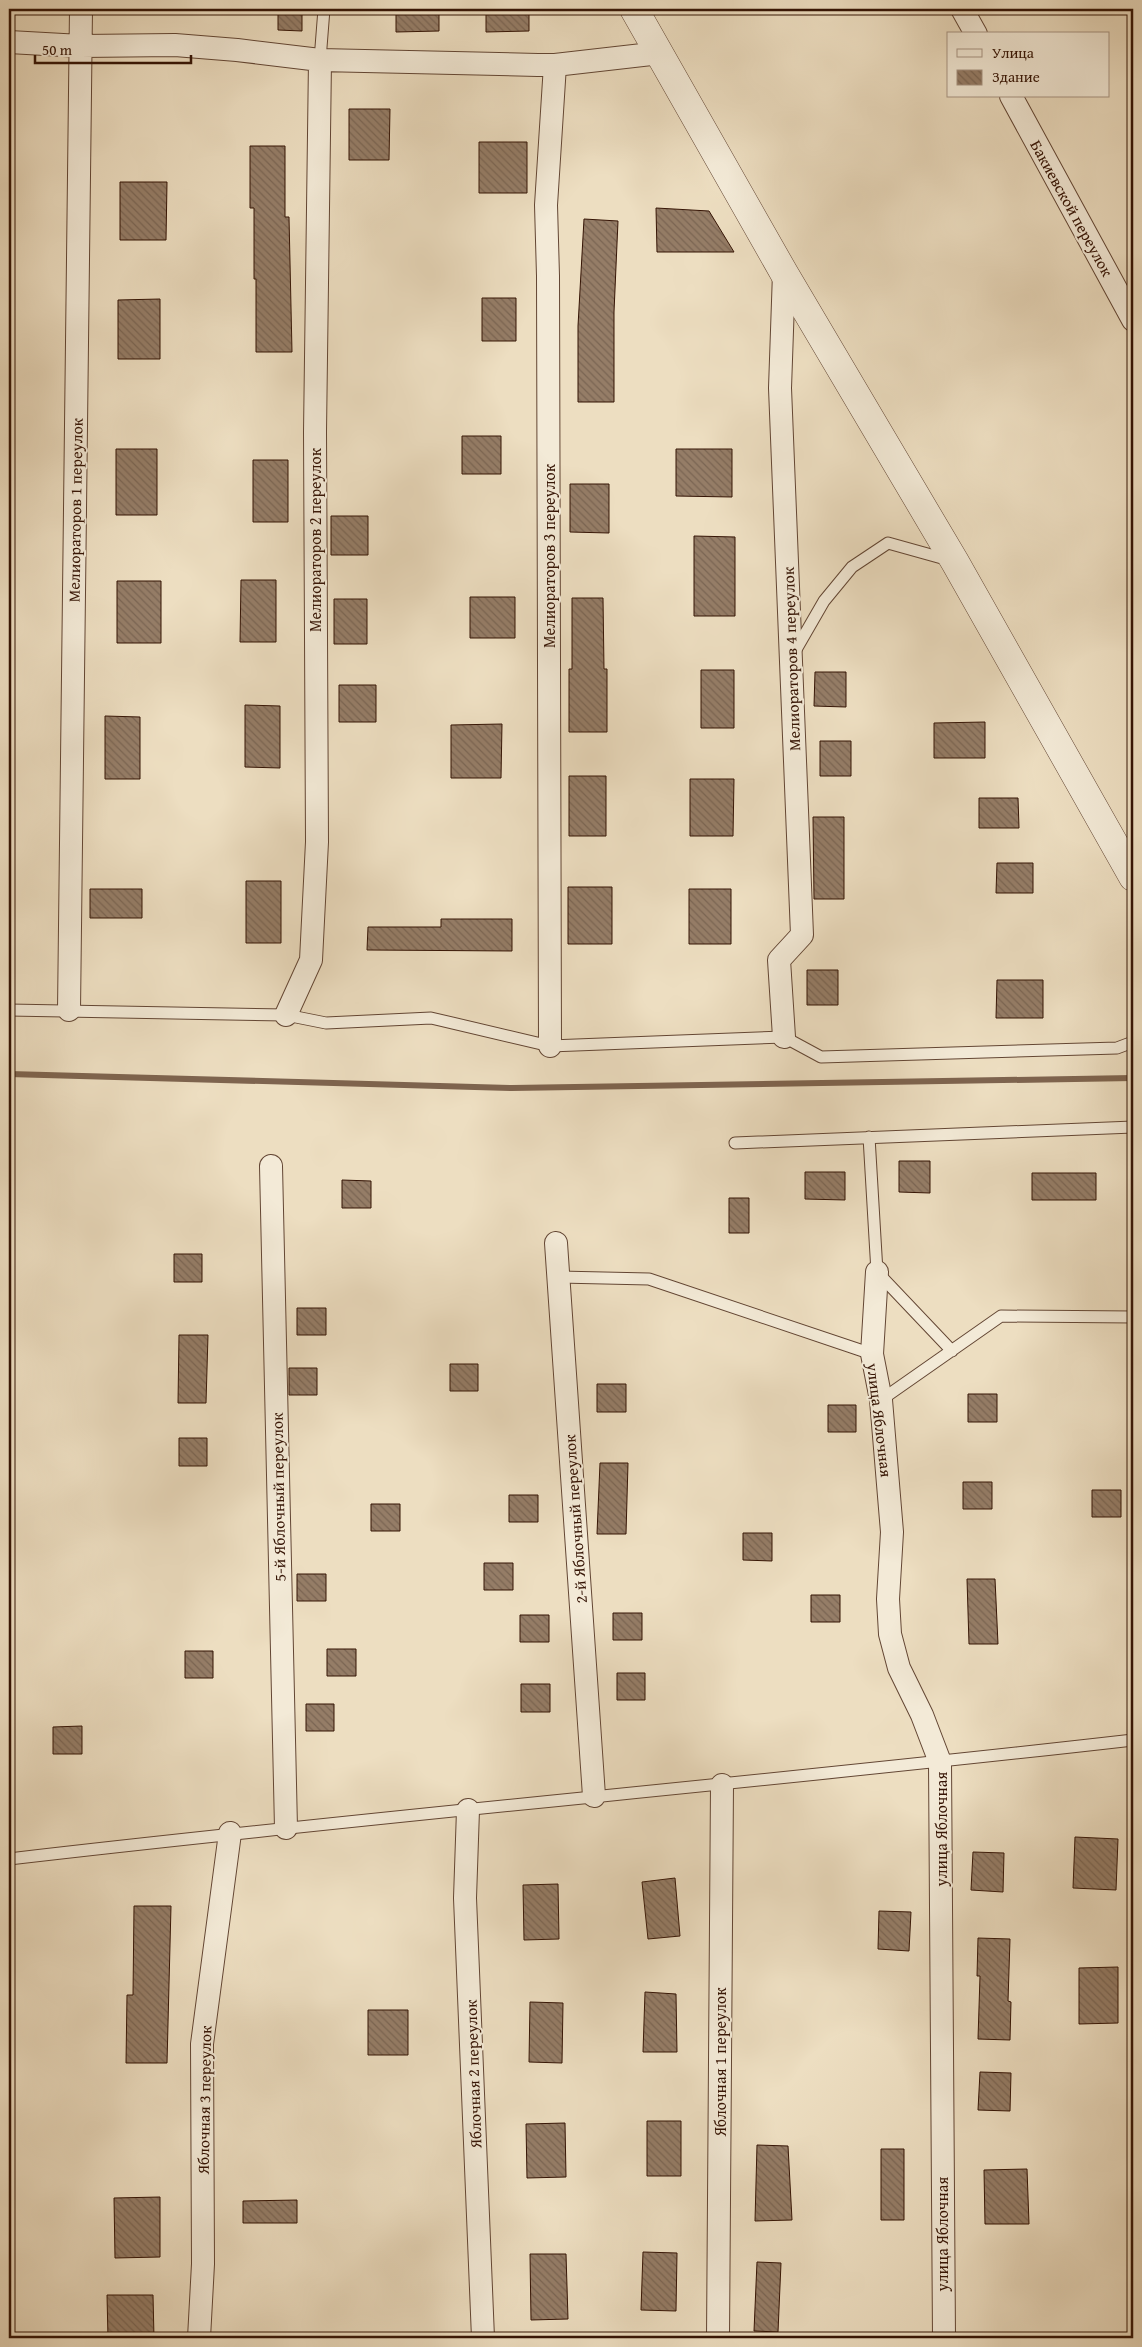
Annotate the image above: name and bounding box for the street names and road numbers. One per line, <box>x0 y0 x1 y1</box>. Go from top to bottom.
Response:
street label: Бакиевской переулок <box>1024 135 1120 281</box>
street label: Мелиораторов 1 переулок <box>61 417 89 602</box>
street label: Мелиораторов 2 переулок <box>303 447 327 632</box>
street label: Мелиораторов 3 переулок <box>537 463 561 648</box>
street label: Мелиораторов 4 переулок <box>776 566 806 751</box>
street label: улица Яблочная <box>861 1361 899 1478</box>
street label: 5-й Яблочный переулок <box>265 1412 291 1582</box>
street label: 2-й Яблочный переулок <box>557 1433 593 1604</box>
street label: улица Яблочная <box>929 1772 953 1887</box>
street label: Яблочная 1 переулок <box>708 1987 732 2138</box>
street label: Яблочная 2 переулок <box>458 1998 488 2150</box>
street label: Яблочная 3 переулок <box>191 2025 217 2176</box>
street label: улица Яблочная <box>930 2177 954 2292</box>

